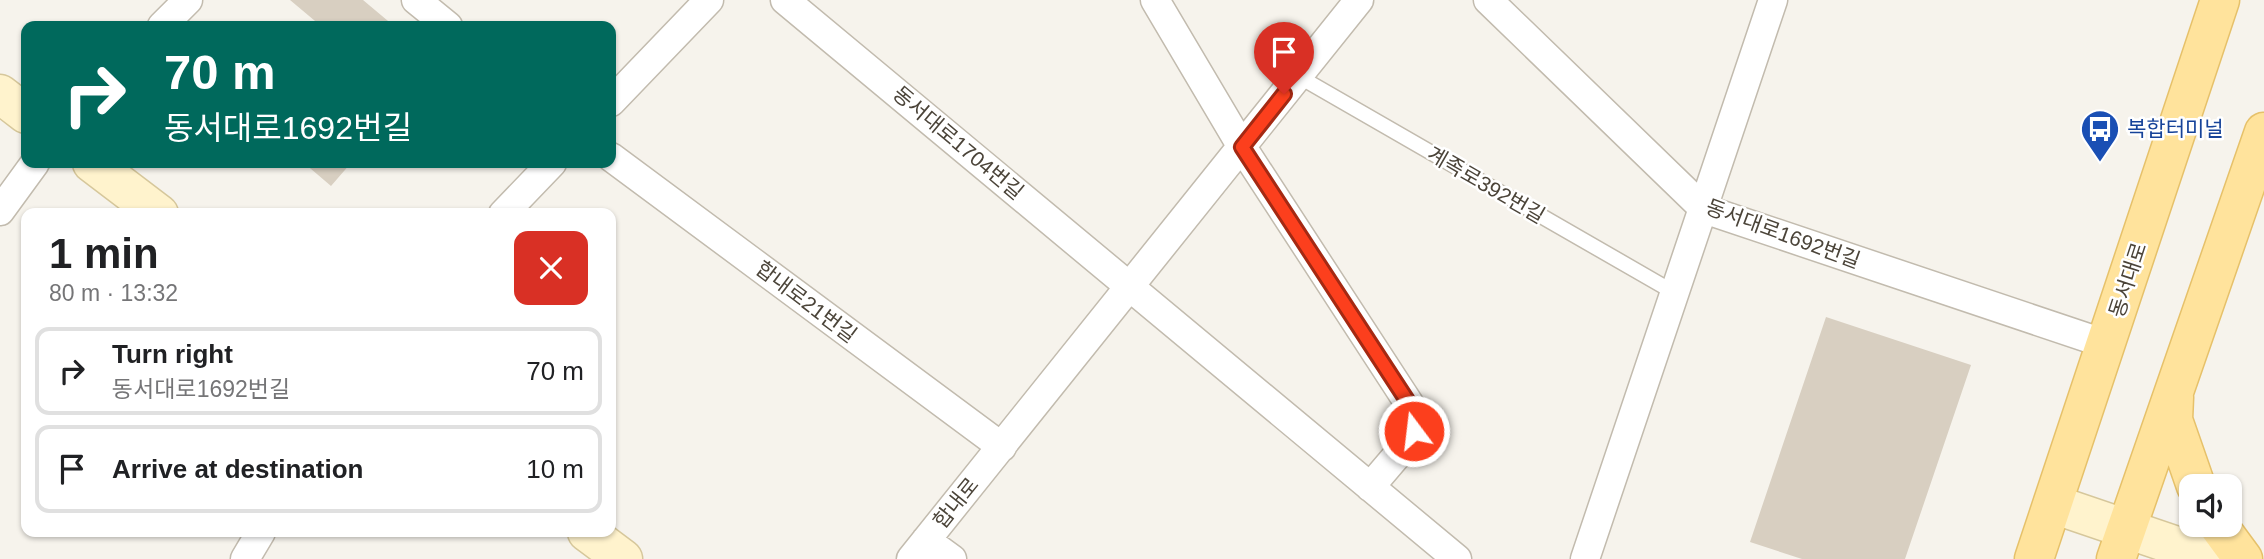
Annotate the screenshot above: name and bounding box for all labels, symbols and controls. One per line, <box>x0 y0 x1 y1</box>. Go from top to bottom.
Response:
pin <box>1254 22 1314 94</box>
icon: arrive <box>1265 33 1303 71</box>
text: 70 m <box>164 45 276 99</box>
icon: right <box>49 49 140 140</box>
street label: 동서대로1704번길 <box>889 82 1028 204</box>
bus stop icon: 복합터미널 <box>2079 108 2121 163</box>
text: 동서대로1692번길 <box>164 110 412 146</box>
place label: 복합터미널 <box>2127 117 2224 140</box>
street label: 계족로392번길 <box>1423 142 1549 227</box>
street label: 동서대로1692번길 <box>1703 195 1864 272</box>
text: 1 min <box>49 230 159 277</box>
button: close <box>514 231 588 305</box>
street label: 동서대로 <box>2105 240 2150 320</box>
street label: 합내로21번길 <box>751 256 861 347</box>
text: 80 m · 13:32 <box>49 280 178 306</box>
text: Turn right <box>112 339 233 369</box>
icon: right <box>53 352 91 390</box>
text: 70 m <box>526 356 584 386</box>
text: 동서대로1692번길 <box>112 376 290 402</box>
position arrow <box>1377 394 1451 468</box>
icon: arrive <box>53 450 91 488</box>
text: Arrive at destination <box>112 454 363 484</box>
text: 10 m <box>526 454 584 484</box>
street label: 합내로 <box>928 473 983 532</box>
map controls <box>2179 474 2242 537</box>
button: sound <box>2179 474 2242 537</box>

